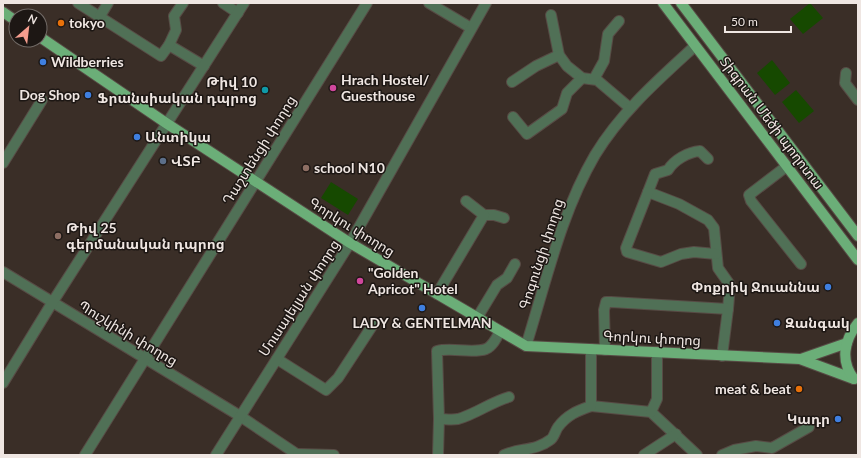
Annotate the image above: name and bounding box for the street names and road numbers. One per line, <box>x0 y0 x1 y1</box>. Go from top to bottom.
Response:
street label: Տիգրան Մեծի պողոտա <box>717 53 828 192</box>
street label: Դաշտենցի փողոց <box>218 92 299 208</box>
street label: Գորկու փողոց <box>306 193 398 260</box>
street label: Գոգունցի փողոց <box>515 196 566 311</box>
street label: Մուսայելյան փողոց <box>255 236 343 359</box>
street label: Պուշկինի փողոց <box>76 296 181 369</box>
street label: Գորկու փողոց <box>603 326 701 349</box>

